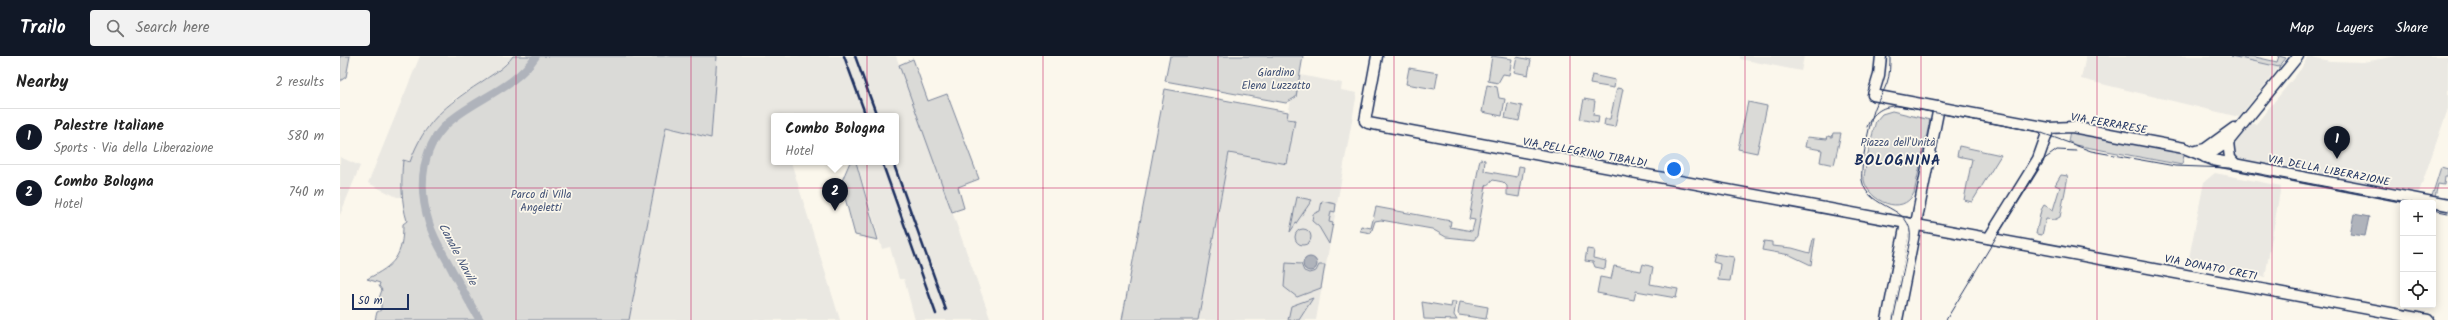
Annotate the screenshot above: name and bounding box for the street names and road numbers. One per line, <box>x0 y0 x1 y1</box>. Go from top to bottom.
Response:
street label: VIA FERRARESE <box>2069 108 2149 140</box>
street label: VIA PELLEGRINO TIBALDI <box>1521 133 1648 173</box>
street label: VIA DELLA LIBERAZIONE <box>2266 150 2392 192</box>
street label: VIA DONATO CRETI <box>2163 250 2259 286</box>

